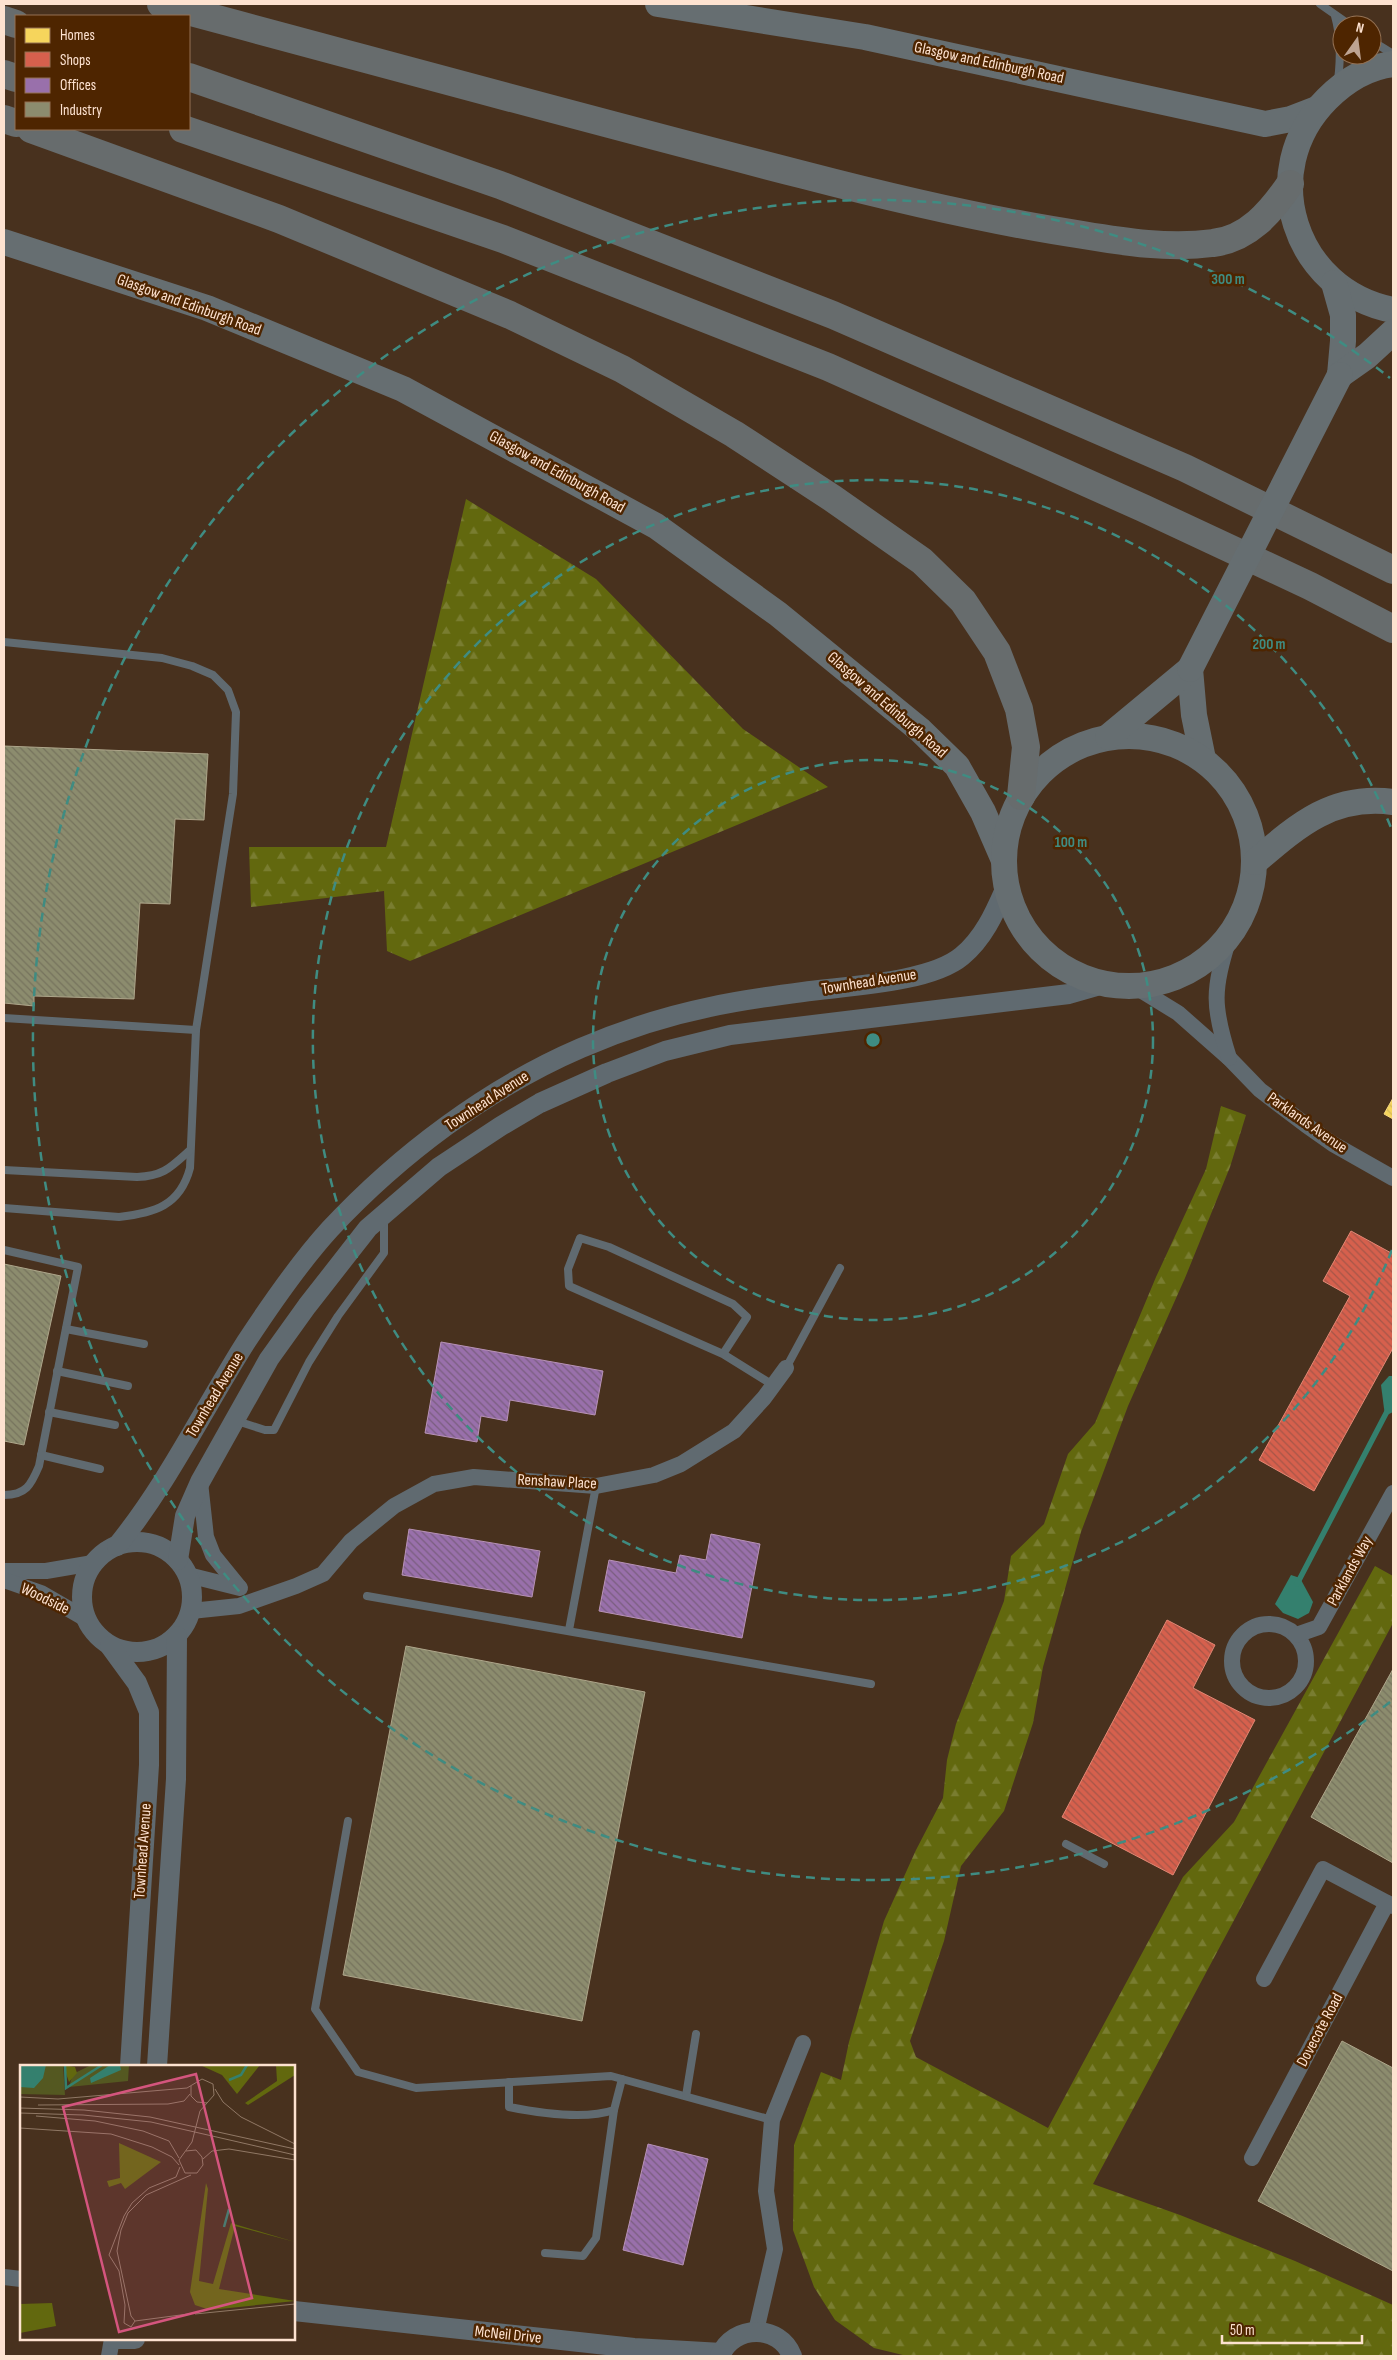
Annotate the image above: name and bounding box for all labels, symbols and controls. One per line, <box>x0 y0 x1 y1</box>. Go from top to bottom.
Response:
legend <box>15 15 190 130</box>
north arrow <box>1332 15 1382 65</box>
text: N <box>1354 19 1366 37</box>
text: Homes <box>60 26 95 45</box>
street label: Glasgow and Edinburgh Road <box>913 38 1065 88</box>
text: Shops <box>60 51 91 70</box>
text: Offices <box>60 76 96 95</box>
text: Industry <box>60 101 102 120</box>
street label: Glasgow and Edinburgh Road <box>114 270 264 340</box>
text: 300 m <box>1211 270 1245 289</box>
street label: Glasgow and Edinburgh Road <box>486 427 628 517</box>
text: 200 m <box>1252 635 1286 654</box>
street label: Glasgow and Edinburgh Road <box>823 648 951 762</box>
text: 100 m <box>1055 833 1087 852</box>
street label: Townhead Avenue <box>820 965 918 999</box>
centre of rings <box>864 1031 882 1049</box>
street label: Townhead Avenue <box>442 1067 532 1135</box>
street label: Parklands Avenue <box>1263 1088 1351 1158</box>
street label: Townhead Avenue <box>182 1349 248 1441</box>
street label: Renshaw Place <box>517 1470 597 1494</box>
street label: Parklands Way <box>1323 1533 1377 1609</box>
street label: Woodside <box>18 1579 72 1619</box>
street label: Townhead Avenue <box>130 1803 156 1899</box>
street label: Dovecote Road <box>1293 1990 1347 2070</box>
inset map <box>20 2065 295 2340</box>
scale bar <box>1222 2312 1362 2344</box>
text: 50 m <box>1230 2321 1255 2340</box>
street label: McNeil Drive <box>474 2322 542 2348</box>

